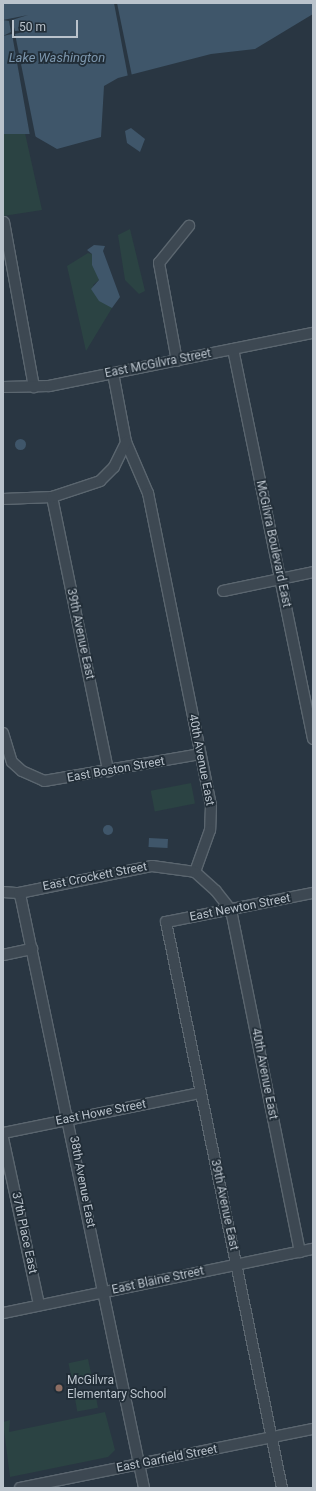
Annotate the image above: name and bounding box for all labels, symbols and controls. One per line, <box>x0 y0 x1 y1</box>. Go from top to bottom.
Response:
scale bar <box>14 12 80 38</box>
text: 50 m <box>19 20 46 34</box>
water label: Lake Washington <box>9 50 105 66</box>
street label: East McGilvra Street <box>104 347 212 381</box>
street label: McGilvra Boulevard East <box>252 479 294 609</box>
street label: 39th Avenue East <box>63 587 97 681</box>
street label: 40th Avenue East <box>185 713 217 807</box>
street label: East Boston Street <box>66 754 166 786</box>
street label: East Crockett Street <box>42 860 148 894</box>
street label: East Newton Street <box>188 891 292 925</box>
street label: 40th Avenue East <box>248 1027 280 1121</box>
street label: East Howe Street <box>55 1097 147 1129</box>
street label: 38th Avenue East <box>66 1135 98 1229</box>
street label: 39th Avenue East <box>207 1158 241 1252</box>
street label: 37th Place East <box>8 1191 40 1275</box>
street label: East Blaine Street <box>111 1264 205 1298</box>
place label: McGilvra Elementary School <box>67 1374 167 1402</box>
marker: McGilvra Elementary School <box>54 1383 64 1393</box>
street label: East Garfield Street <box>115 1442 219 1476</box>

